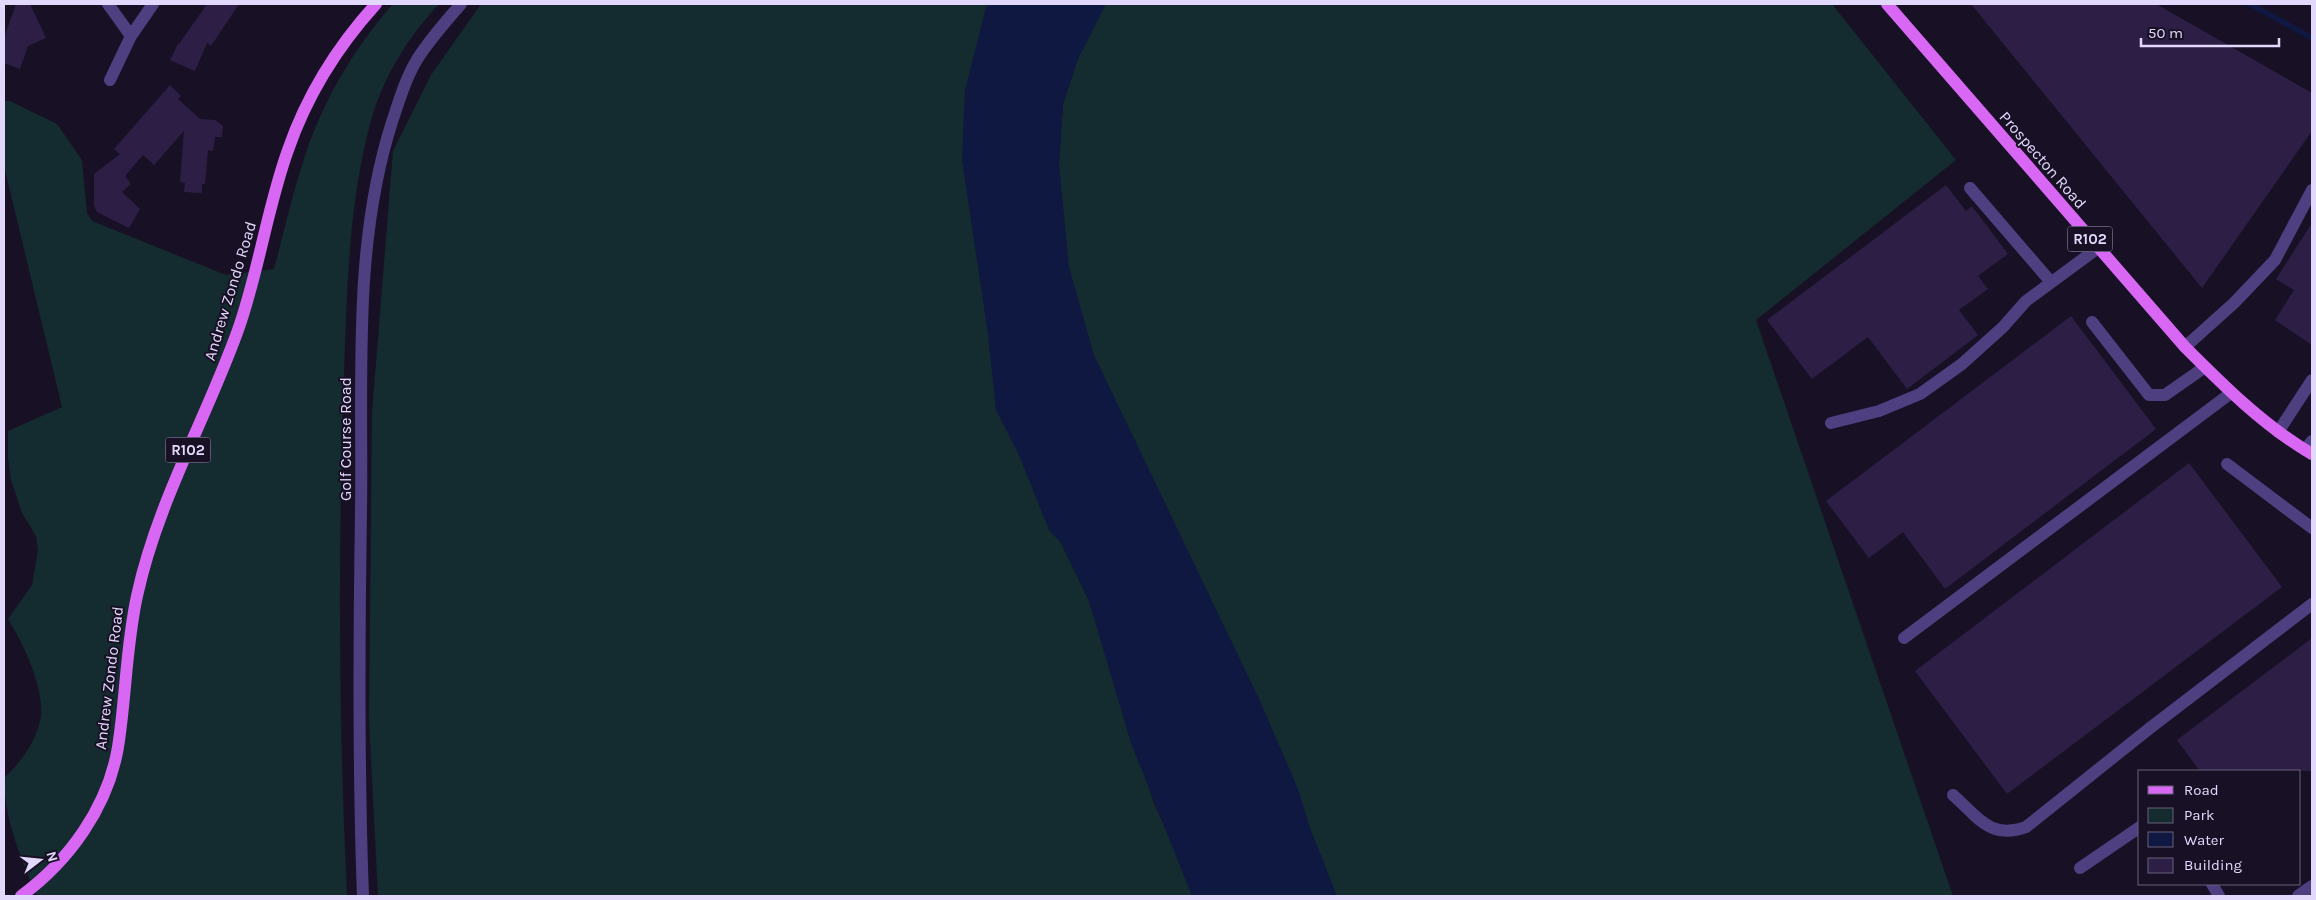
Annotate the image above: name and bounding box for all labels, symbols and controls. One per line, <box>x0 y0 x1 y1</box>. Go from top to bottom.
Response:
scale bar <box>2141 15 2278 47</box>
text: 50 m <box>2148 24 2183 42</box>
street label: Prospecton Road <box>1996 107 2090 213</box>
street label: Andrew Zondo Road <box>200 219 260 363</box>
road number: R102 <box>2068 226 2112 252</box>
street label: Golf Course Road <box>336 377 355 501</box>
road number: R102 <box>166 438 210 462</box>
street label: Andrew Zondo Road <box>91 605 127 751</box>
legend <box>2138 770 2301 885</box>
text: Road <box>2184 781 2219 799</box>
text: Park <box>2184 806 2214 824</box>
text: Water <box>2184 831 2225 849</box>
north arrow <box>15 835 65 885</box>
text: N <box>42 849 62 864</box>
text: Building <box>2184 856 2242 874</box>

